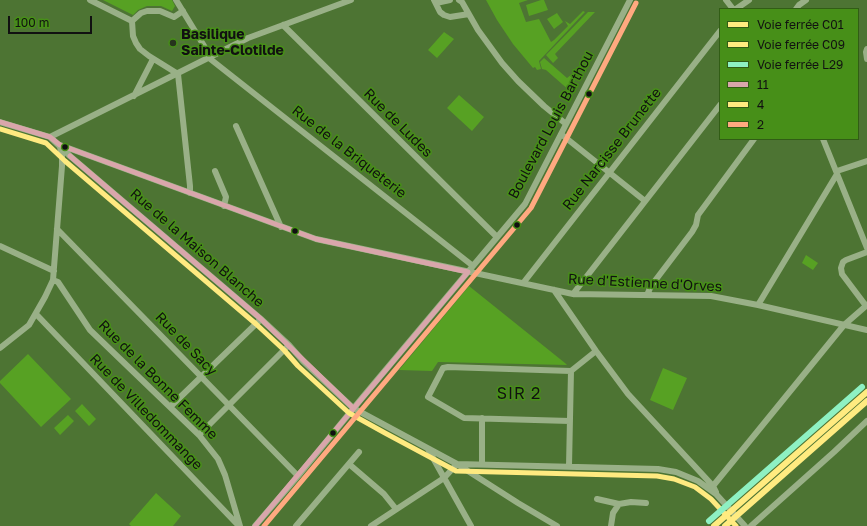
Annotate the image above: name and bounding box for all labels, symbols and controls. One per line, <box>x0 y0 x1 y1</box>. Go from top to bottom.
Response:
scale bar <box>10 8 94 34</box>
legend <box>719 8 859 140</box>
text: 100 m <box>15 15 49 30</box>
text: Voie ferrée C01 <box>757 17 844 32</box>
place label: Basilique Sainte-Clotilde <box>181 27 284 60</box>
text: Voie ferrée C09 <box>757 37 845 52</box>
marker: Basilique Sainte-Clotilde <box>168 38 178 48</box>
street label: Boulevard Louis Barthou <box>505 48 597 202</box>
text: Voie ferrée L29 <box>757 57 843 72</box>
text: 11 <box>757 77 769 92</box>
street label: Rue de Ludes <box>360 85 436 161</box>
street label: Rue Narcisse Brunette <box>559 85 665 213</box>
unlabelled marker <box>584 89 594 99</box>
text: 4 <box>757 97 764 112</box>
street label: Rue de la Briqueterie <box>289 102 409 202</box>
text: 2 <box>757 117 764 132</box>
unlabelled marker <box>60 142 70 152</box>
street label: Rue de la Maison Blanche <box>127 185 267 311</box>
unlabelled marker <box>512 220 522 230</box>
unlabelled marker <box>290 226 300 236</box>
street label: Rue d'Estienne d'Orves <box>568 271 722 295</box>
street label: Rue de Sacy <box>152 309 220 379</box>
street label: Rue de la Bonne Femme <box>95 317 221 443</box>
street label: Rue de Villedommange <box>86 351 206 473</box>
district label: SIR 2 <box>497 384 541 404</box>
unlabelled marker <box>328 428 338 438</box>

